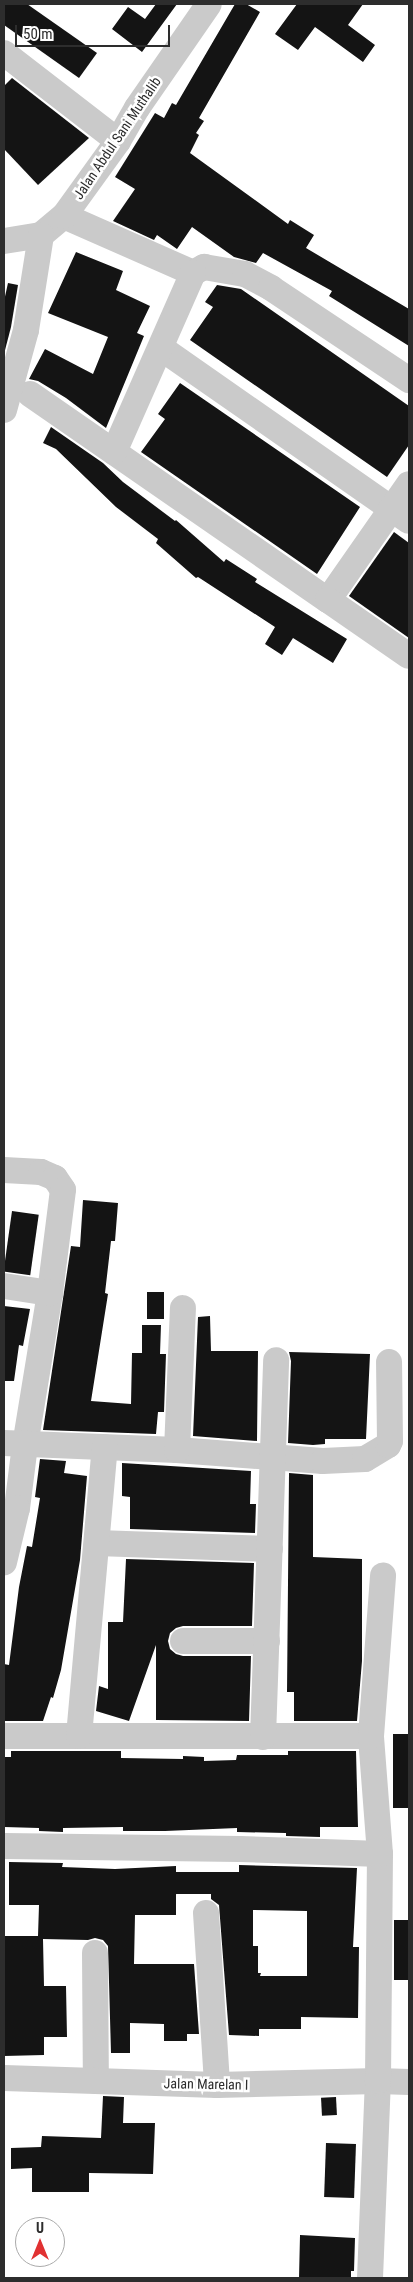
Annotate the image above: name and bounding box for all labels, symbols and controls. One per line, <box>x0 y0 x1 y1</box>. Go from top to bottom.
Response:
scale bar <box>18 15 172 47</box>
text: 50 m <box>23 25 53 43</box>
street label: Jalan Abdul Sani Muthalib <box>70 74 164 202</box>
street label: Jalan Marelan I <box>163 2075 249 2093</box>
north arrow <box>15 2217 65 2267</box>
text: U <box>36 2220 44 2236</box>

